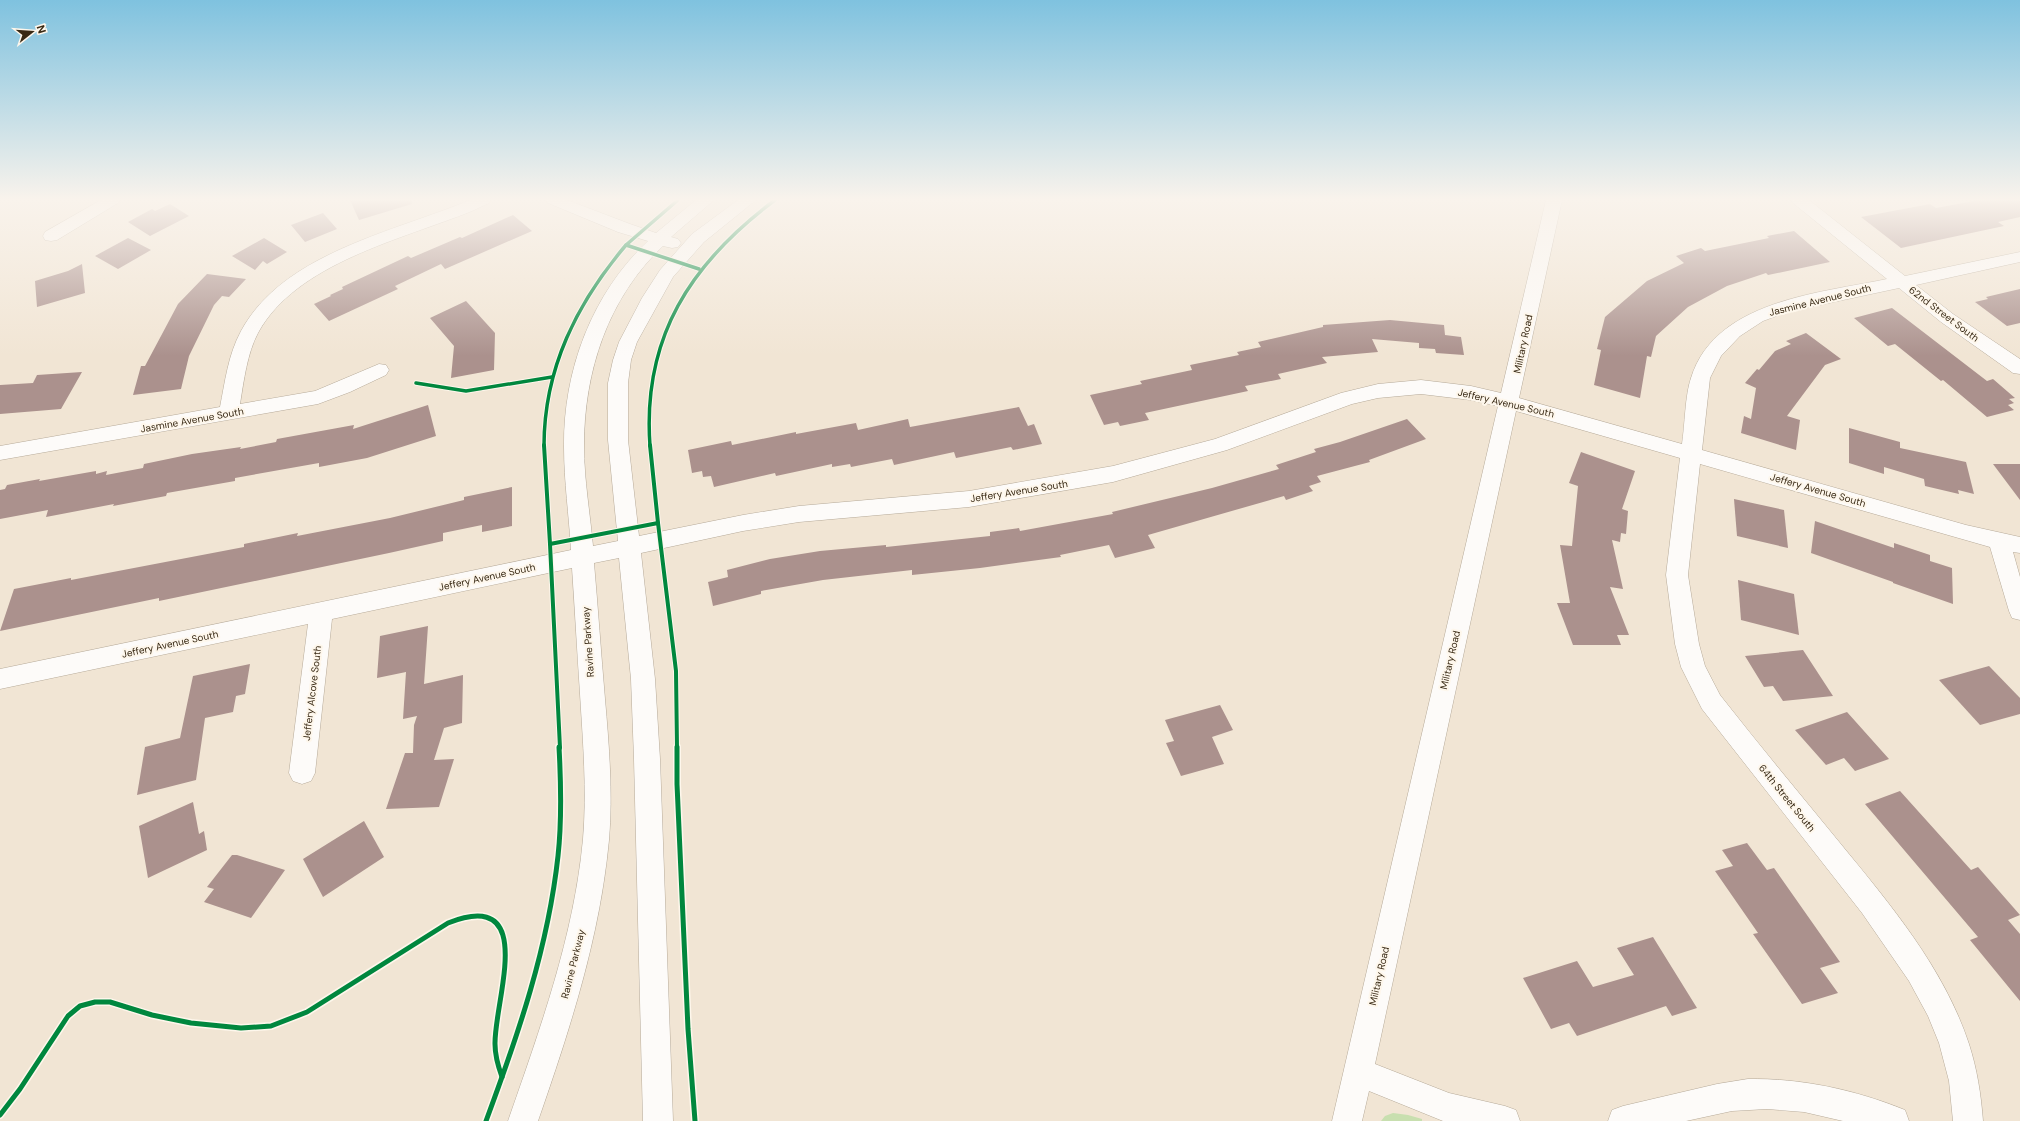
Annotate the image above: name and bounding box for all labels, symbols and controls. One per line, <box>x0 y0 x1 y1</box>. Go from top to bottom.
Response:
north arrow <box>12 12 52 52</box>
text: N <box>34 23 49 35</box>
street label: Jasmine Avenue South <box>1768 281 1873 319</box>
street label: 62nd Street South <box>1906 283 1982 345</box>
street label: Military Road <box>1510 313 1536 375</box>
street label: Jeffery Avenue South <box>1456 386 1556 420</box>
street label: Jasmine Avenue South <box>139 404 245 435</box>
street label: Jeffery Avenue South <box>1769 470 1867 510</box>
street label: Jeffery Avenue South <box>969 477 1069 505</box>
street label: Jeffery Avenue South <box>437 560 537 594</box>
street label: Ravine Parkway <box>579 606 597 678</box>
street label: Jeffery Avenue South <box>120 627 220 661</box>
street label: Military Road <box>1437 629 1463 691</box>
street label: Jeffery Alcove South <box>300 644 324 741</box>
street label: 64th Street South <box>1756 762 1818 834</box>
street label: Ravine Parkway <box>558 928 588 1000</box>
street label: Military Road <box>1366 945 1392 1007</box>

